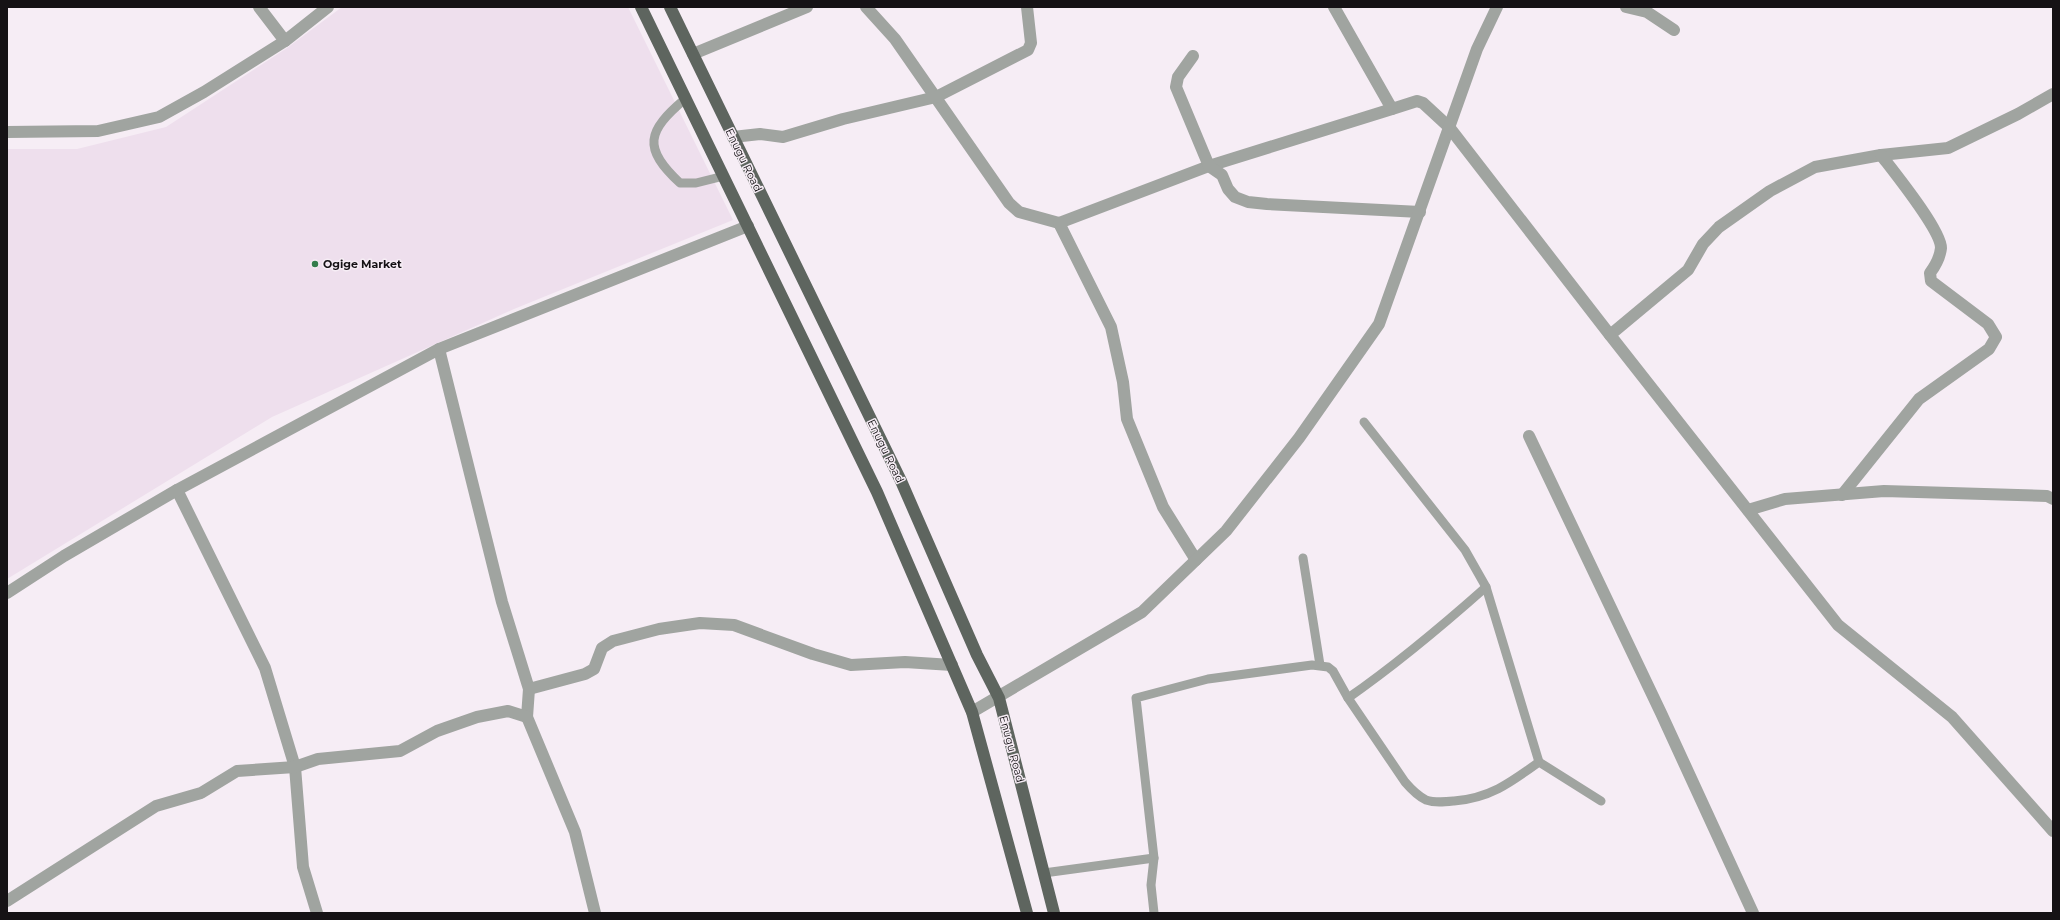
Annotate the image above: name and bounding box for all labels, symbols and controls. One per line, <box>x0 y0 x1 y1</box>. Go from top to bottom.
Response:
street label: Enugu Road <box>723 126 765 194</box>
place label: Ogige Market <box>323 257 402 271</box>
marker: Ogige Market <box>310 259 320 269</box>
street label: Enugu Road <box>865 417 907 485</box>
street label: Enugu Road <box>996 714 1028 784</box>

